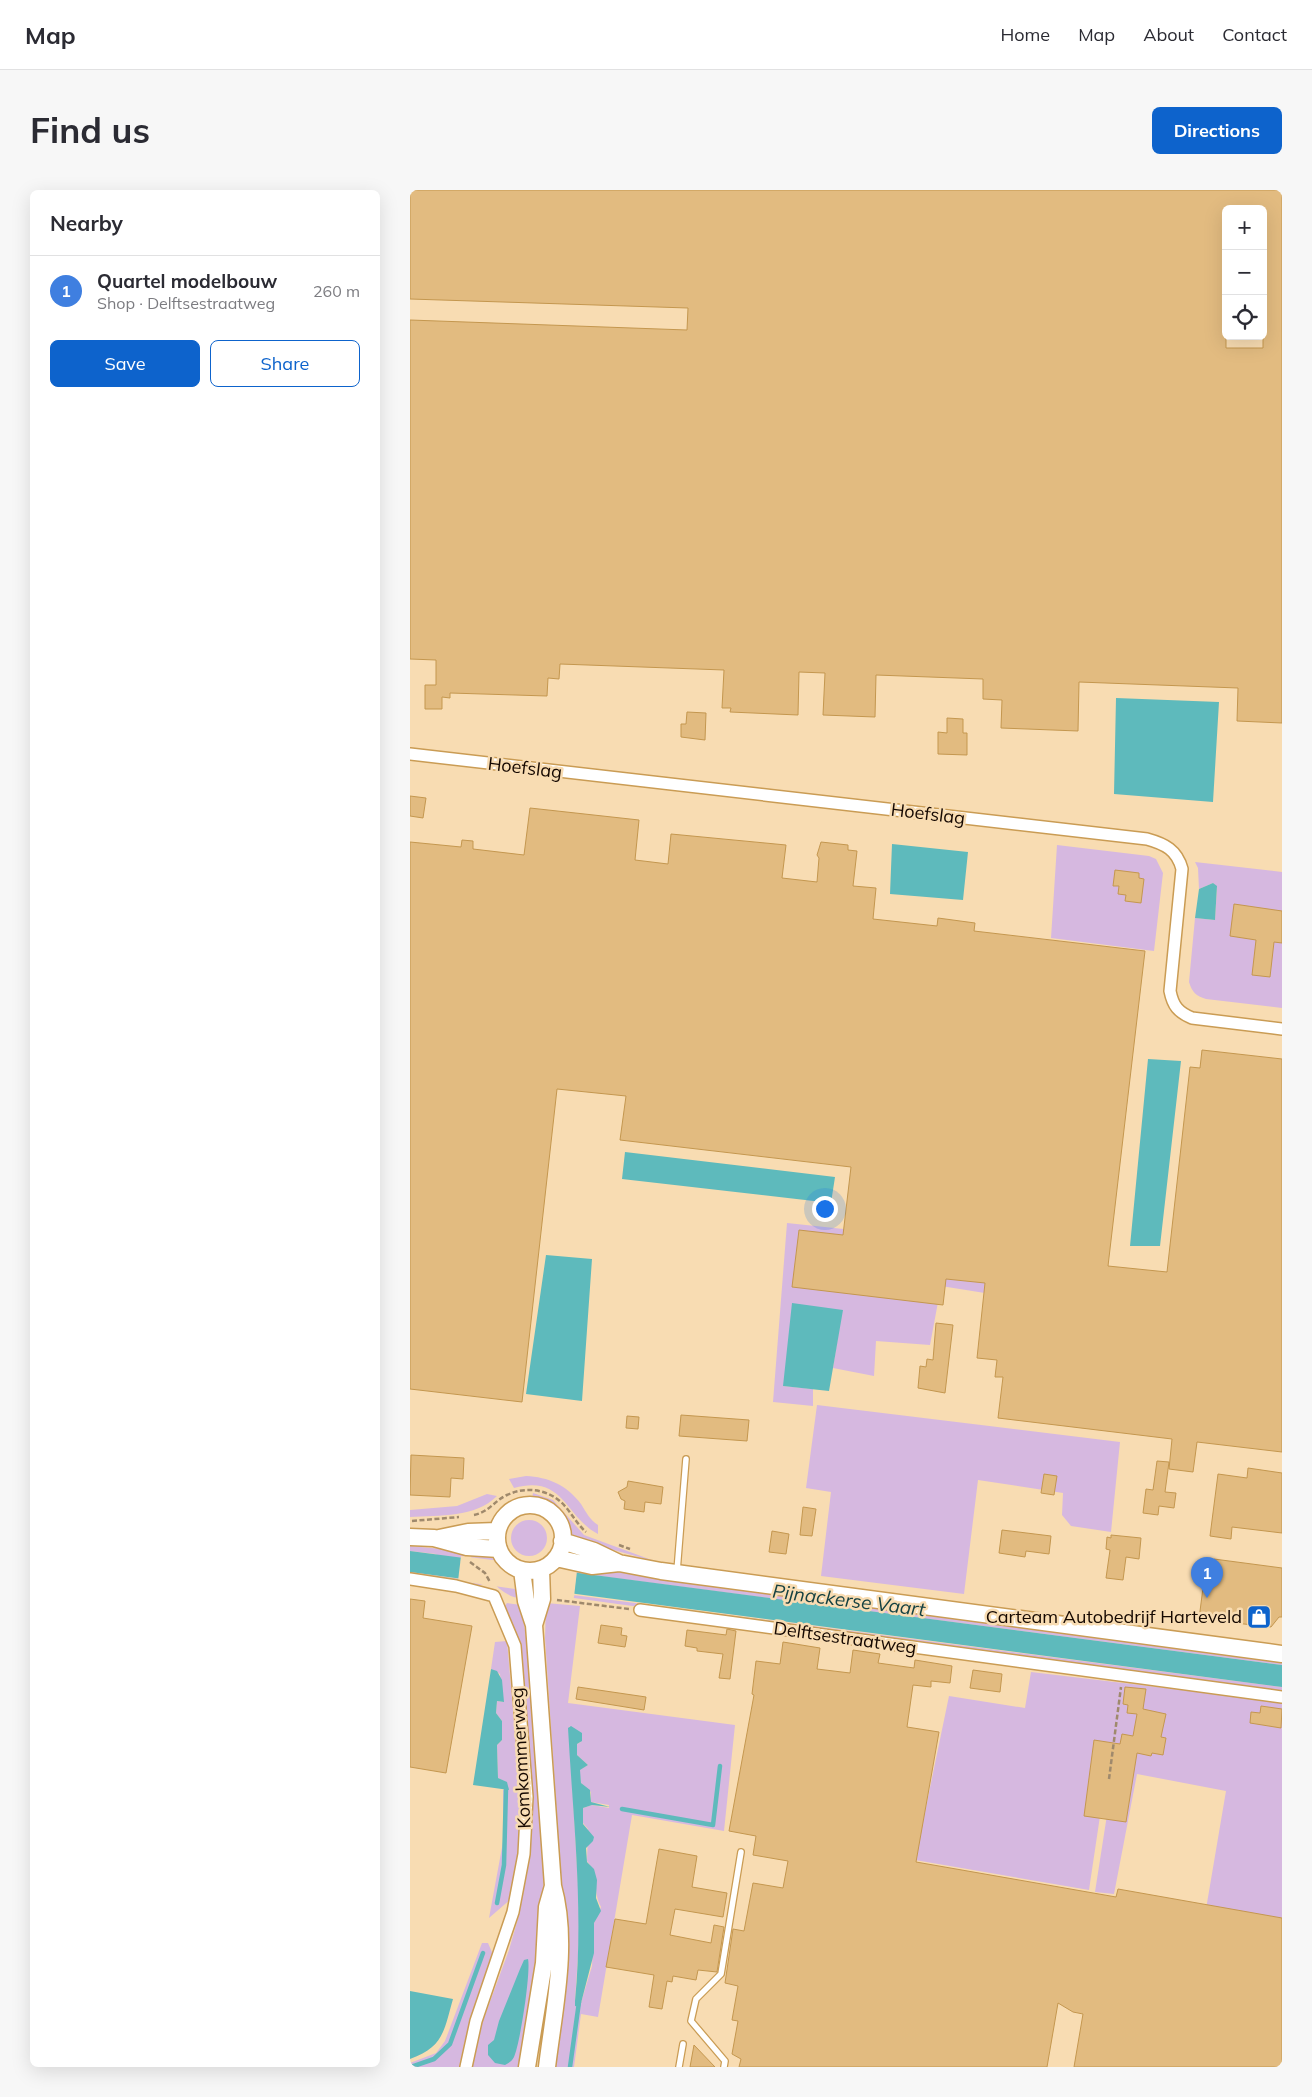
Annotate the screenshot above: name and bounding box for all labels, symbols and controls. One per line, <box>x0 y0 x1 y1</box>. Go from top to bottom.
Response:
text: Map <box>25 20 76 50</box>
text: Home <box>1000 23 1050 46</box>
text: Map <box>1078 23 1115 46</box>
text: About <box>1143 23 1194 46</box>
text: Contact <box>1222 23 1287 46</box>
button: Directions <box>1152 107 1282 154</box>
text: Find us <box>30 108 150 152</box>
map controls <box>1222 205 1267 340</box>
button: + <box>1222 205 1267 250</box>
text: Nearby <box>50 210 123 236</box>
button: − <box>1222 250 1267 295</box>
text: Quartel modelbouw <box>97 269 277 293</box>
text: 1 <box>61 281 71 301</box>
text: 260 m <box>313 281 360 301</box>
text: Shop · Delftsestraatweg <box>97 293 275 313</box>
button: locate <box>1222 295 1267 340</box>
button: Save <box>50 340 200 387</box>
button: Share <box>210 340 360 387</box>
street label: Hoefslag <box>487 752 564 783</box>
street label: Hoefslag <box>890 798 967 829</box>
your location <box>812 1196 838 1222</box>
pin: 1 <box>1191 1557 1223 1598</box>
water label: Pijnackerse Vaart <box>771 1579 928 1621</box>
shop icon: Carteam Autobedrijf Harteveld <box>1246 1604 1272 1630</box>
place label: Carteam Autobedrijf Harteveld <box>986 1605 1242 1628</box>
street label: Delftsestraatweg <box>772 1616 918 1659</box>
street label: Komkommerweg <box>505 1687 536 1829</box>

